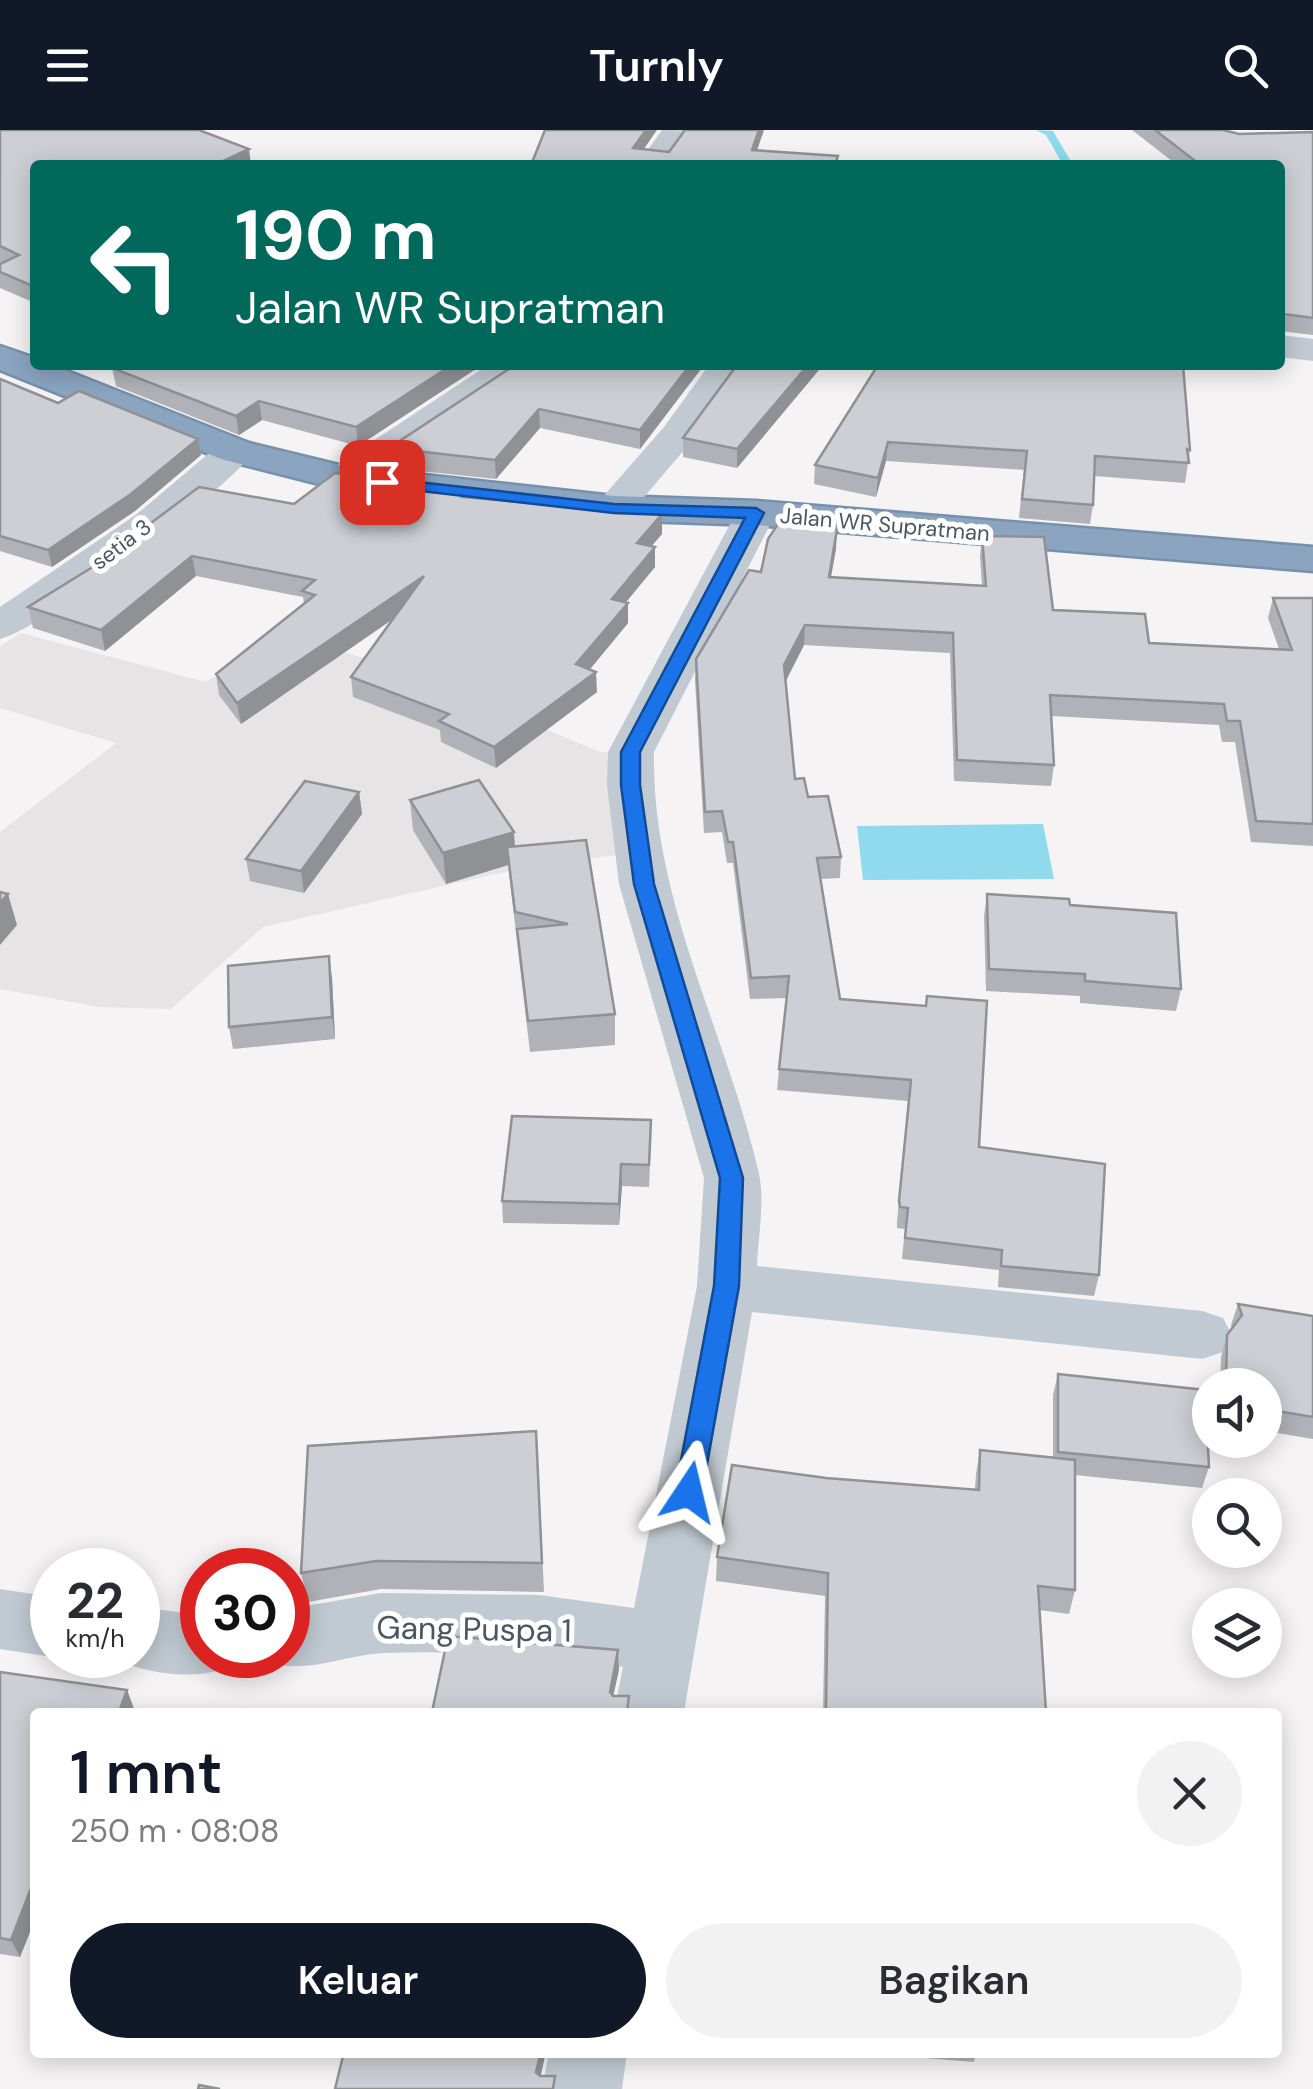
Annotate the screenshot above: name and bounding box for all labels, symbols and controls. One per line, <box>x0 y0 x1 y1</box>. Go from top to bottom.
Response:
text: Turnly <box>589 36 724 95</box>
icon: menu <box>40 38 95 93</box>
icon: search <box>1218 38 1273 93</box>
text: 190 m <box>235 190 437 281</box>
icon: left <box>70 200 200 330</box>
text: Jalan WR Supratman <box>235 278 665 337</box>
pin <box>340 440 425 525</box>
icon: arrive <box>355 455 410 510</box>
street label: Jalan WR Supratman <box>779 501 991 548</box>
street label: setia 3 <box>85 512 157 576</box>
map controls <box>1192 1368 1282 1678</box>
button: sound <box>1192 1368 1282 1458</box>
position arrow <box>637 1440 741 1544</box>
button: search <box>1192 1478 1282 1568</box>
speed limit sign: 30 <box>180 1548 310 1678</box>
text: 22 <box>66 1568 124 1634</box>
button: layers <box>1192 1588 1282 1678</box>
street label: Gang Puspa 1 <box>376 1606 572 1652</box>
text: km/h <box>65 1622 125 1655</box>
text: 1 mnt <box>70 1733 223 1812</box>
button: close <box>1137 1741 1242 1846</box>
text: 250 m · 08:08 <box>70 1810 279 1852</box>
button: Keluar <box>70 1923 646 2038</box>
button: Bagikan <box>666 1923 1242 2038</box>

